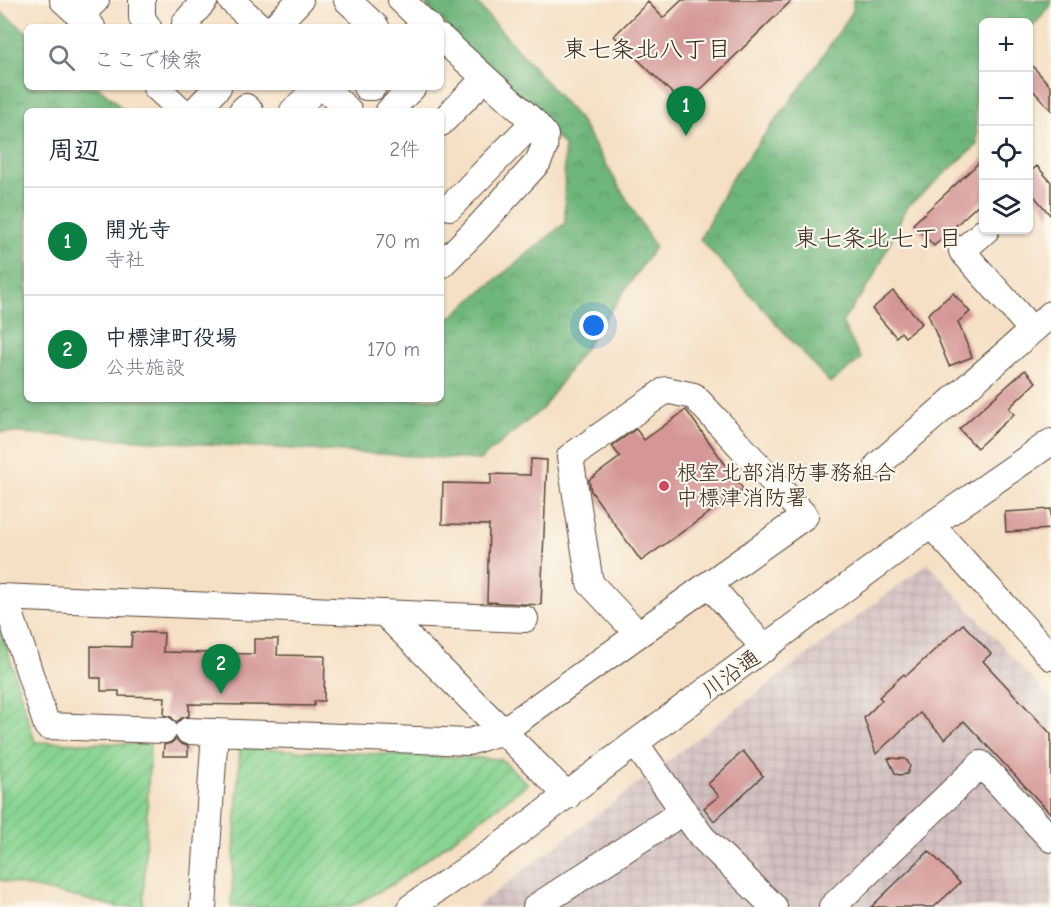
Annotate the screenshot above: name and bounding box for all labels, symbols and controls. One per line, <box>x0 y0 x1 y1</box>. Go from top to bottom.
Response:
map controls <box>979 18 1033 234</box>
button: + <box>979 18 1033 72</box>
search box <box>24 24 444 90</box>
district label: 東七条北八丁目 <box>563 35 731 63</box>
icon: search <box>45 41 78 74</box>
text: ここで検索 <box>93 47 203 73</box>
button: − <box>979 72 1033 126</box>
pin: 1 <box>666 86 706 136</box>
button: locate <box>979 126 1033 180</box>
text: 周辺 <box>48 136 100 166</box>
text: 2件 <box>390 138 420 161</box>
button: layers <box>979 180 1033 234</box>
text: 開光寺 <box>105 217 171 243</box>
district label: 東七条北七丁目 <box>794 224 962 252</box>
text: 1 <box>64 230 71 253</box>
text: 70 m <box>375 230 420 253</box>
text: 寺社 <box>105 248 145 271</box>
your location <box>579 311 608 340</box>
text: 中標津町役場 <box>105 325 237 351</box>
text: 2 <box>63 338 72 361</box>
text: 170 m <box>367 338 420 361</box>
text: 公共施設 <box>105 356 185 379</box>
place label: 根室北部消防事務組合 中標津消防署 <box>676 460 896 511</box>
marker: 根室北部消防事務組合 中標津消防署 <box>657 479 671 493</box>
pin: 2 <box>202 644 240 694</box>
street label: 川沿通 <box>697 644 765 704</box>

